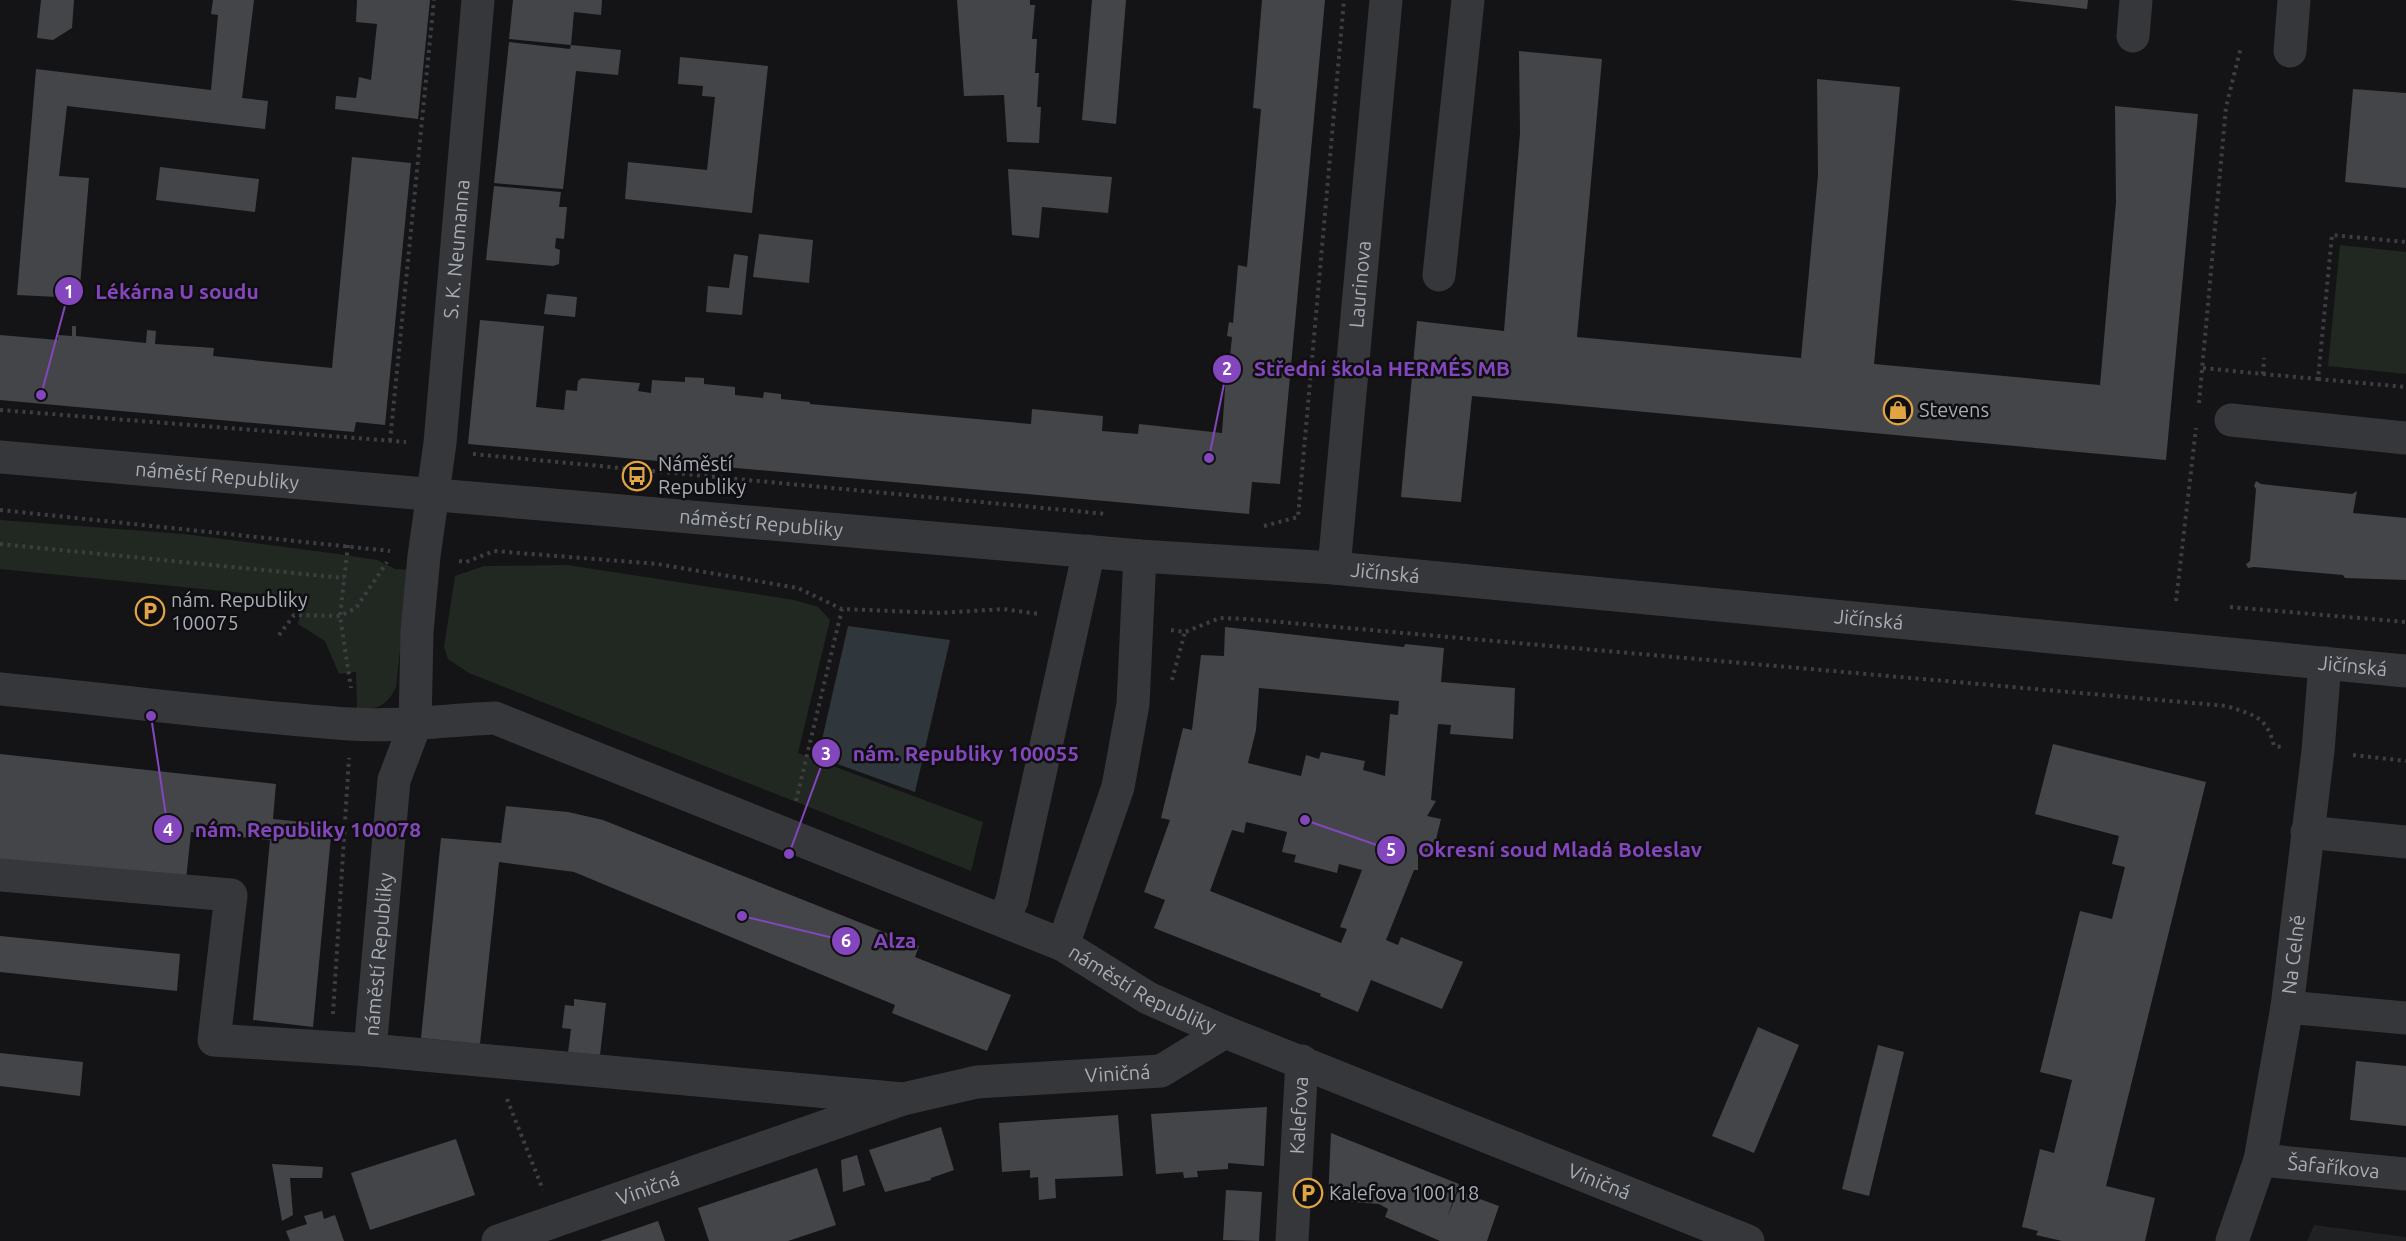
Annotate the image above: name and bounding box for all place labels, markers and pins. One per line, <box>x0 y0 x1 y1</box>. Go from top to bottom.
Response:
callout: Lékárna U soudu <box>54 272 271 311</box>
callout: Střední škola HERMÉS MB <box>1212 349 1522 388</box>
shop icon: Stevens <box>1882 394 1914 426</box>
place label: Stevens <box>1919 398 1989 421</box>
place label: Náměstí Republiky <box>658 452 747 498</box>
bus stop icon: Náměstí Republiky <box>621 460 653 492</box>
place label: nám. Republiky 100075 <box>171 588 308 634</box>
parking icon: nám. Republiky 100075 <box>134 595 166 627</box>
callout: nám. Republiky 100055 <box>811 734 1091 773</box>
callout: nám. Republiky 100078 <box>153 810 434 849</box>
callout: Okresní soud Mladá Boleslav <box>1376 830 1714 869</box>
callout: Alza <box>831 921 928 960</box>
parking icon: Kalefova 100118 <box>1292 1177 1324 1209</box>
place label: Kalefova 100118 <box>1329 1181 1479 1204</box>

